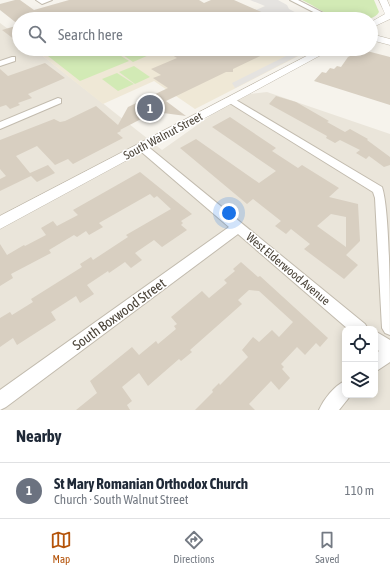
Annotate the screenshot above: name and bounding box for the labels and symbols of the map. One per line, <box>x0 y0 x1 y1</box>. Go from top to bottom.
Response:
pin: 1 <box>137 93 163 123</box>
street label: South Walnut Street <box>121 109 205 163</box>
your location <box>219 203 239 223</box>
street label: West Elderwood Avenue <box>243 230 333 308</box>
street label: South Boxwood Street <box>69 275 169 353</box>

